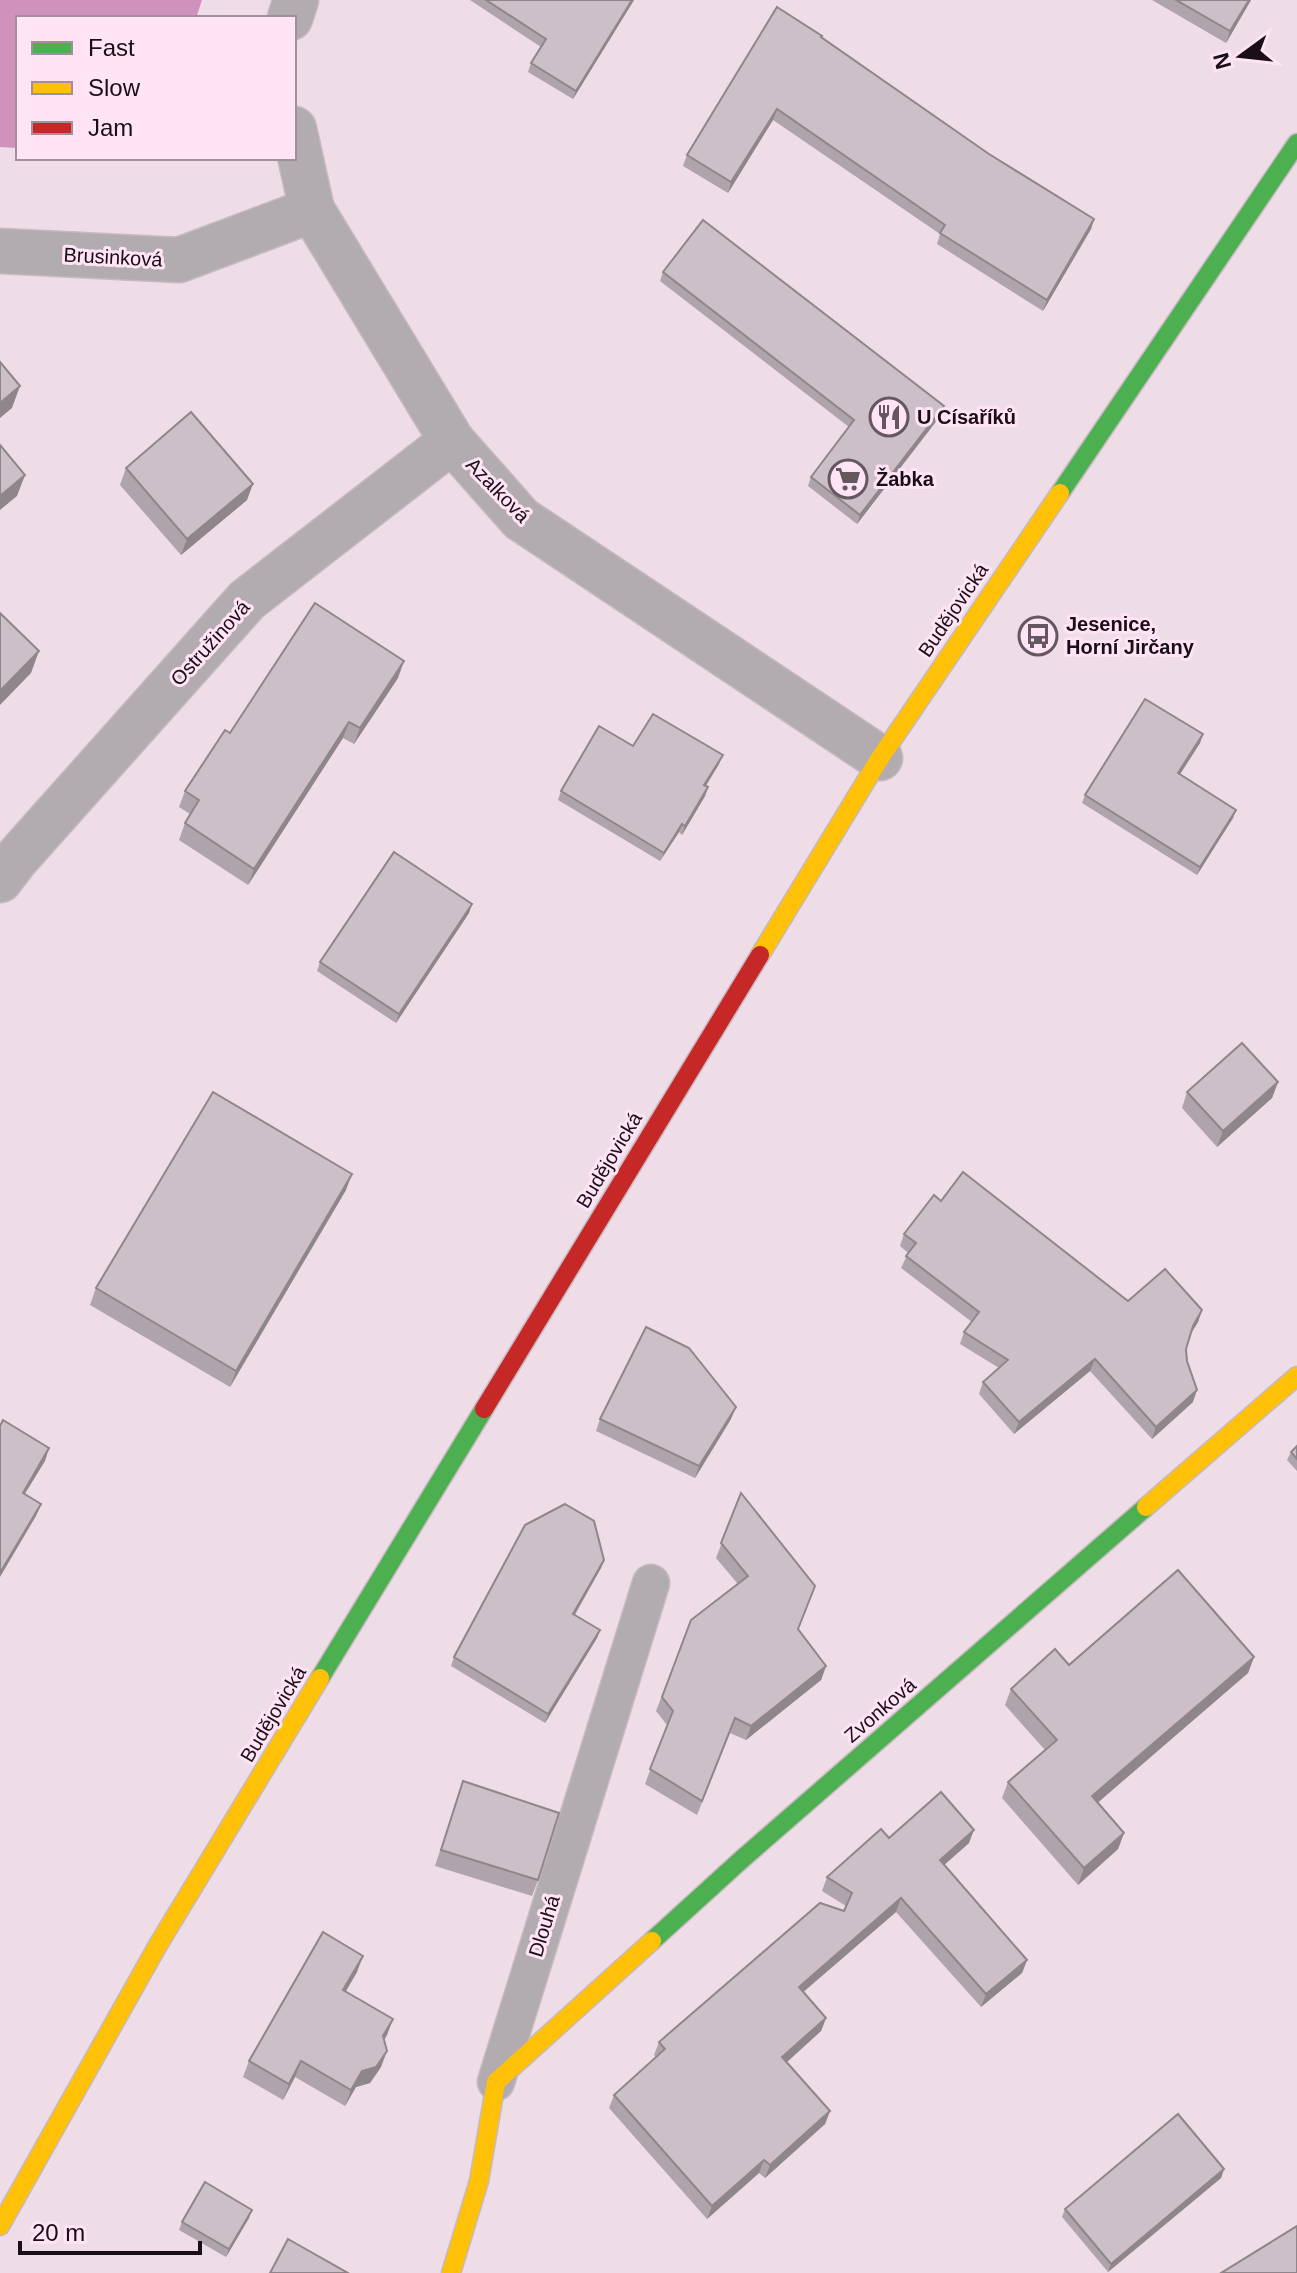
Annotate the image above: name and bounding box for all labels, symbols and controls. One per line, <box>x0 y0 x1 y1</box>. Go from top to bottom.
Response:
legend <box>16 16 296 160</box>
north arrow <box>1201 16 1281 96</box>
text: Fast <box>88 34 135 61</box>
text: N <box>1208 50 1236 72</box>
text: Slow <box>88 74 141 101</box>
text: Jam <box>88 114 133 141</box>
street label: Brusinková <box>63 243 164 271</box>
restaurant icon: U Císaříků <box>868 396 910 438</box>
place label: U Císaříků <box>917 406 1016 428</box>
street label: Azalková <box>462 453 535 527</box>
supermarket icon: Žabka <box>827 458 869 500</box>
place label: Žabka <box>876 467 935 490</box>
street label: Budějovická <box>914 558 993 661</box>
street label: Ostružinová <box>166 595 254 690</box>
place label: Jesenice, Horní Jirčany <box>1066 613 1195 658</box>
bus stop icon: Jesenice, Horní Jirčany <box>1017 615 1059 657</box>
street label: Budějovická <box>572 1107 647 1212</box>
street label: Budějovická <box>236 1661 311 1766</box>
street label: Zvonková <box>840 1673 921 1747</box>
street label: Dlouhá <box>524 1892 564 1960</box>
scale bar <box>20 2205 200 2255</box>
text: 20 m <box>32 2219 85 2246</box>

